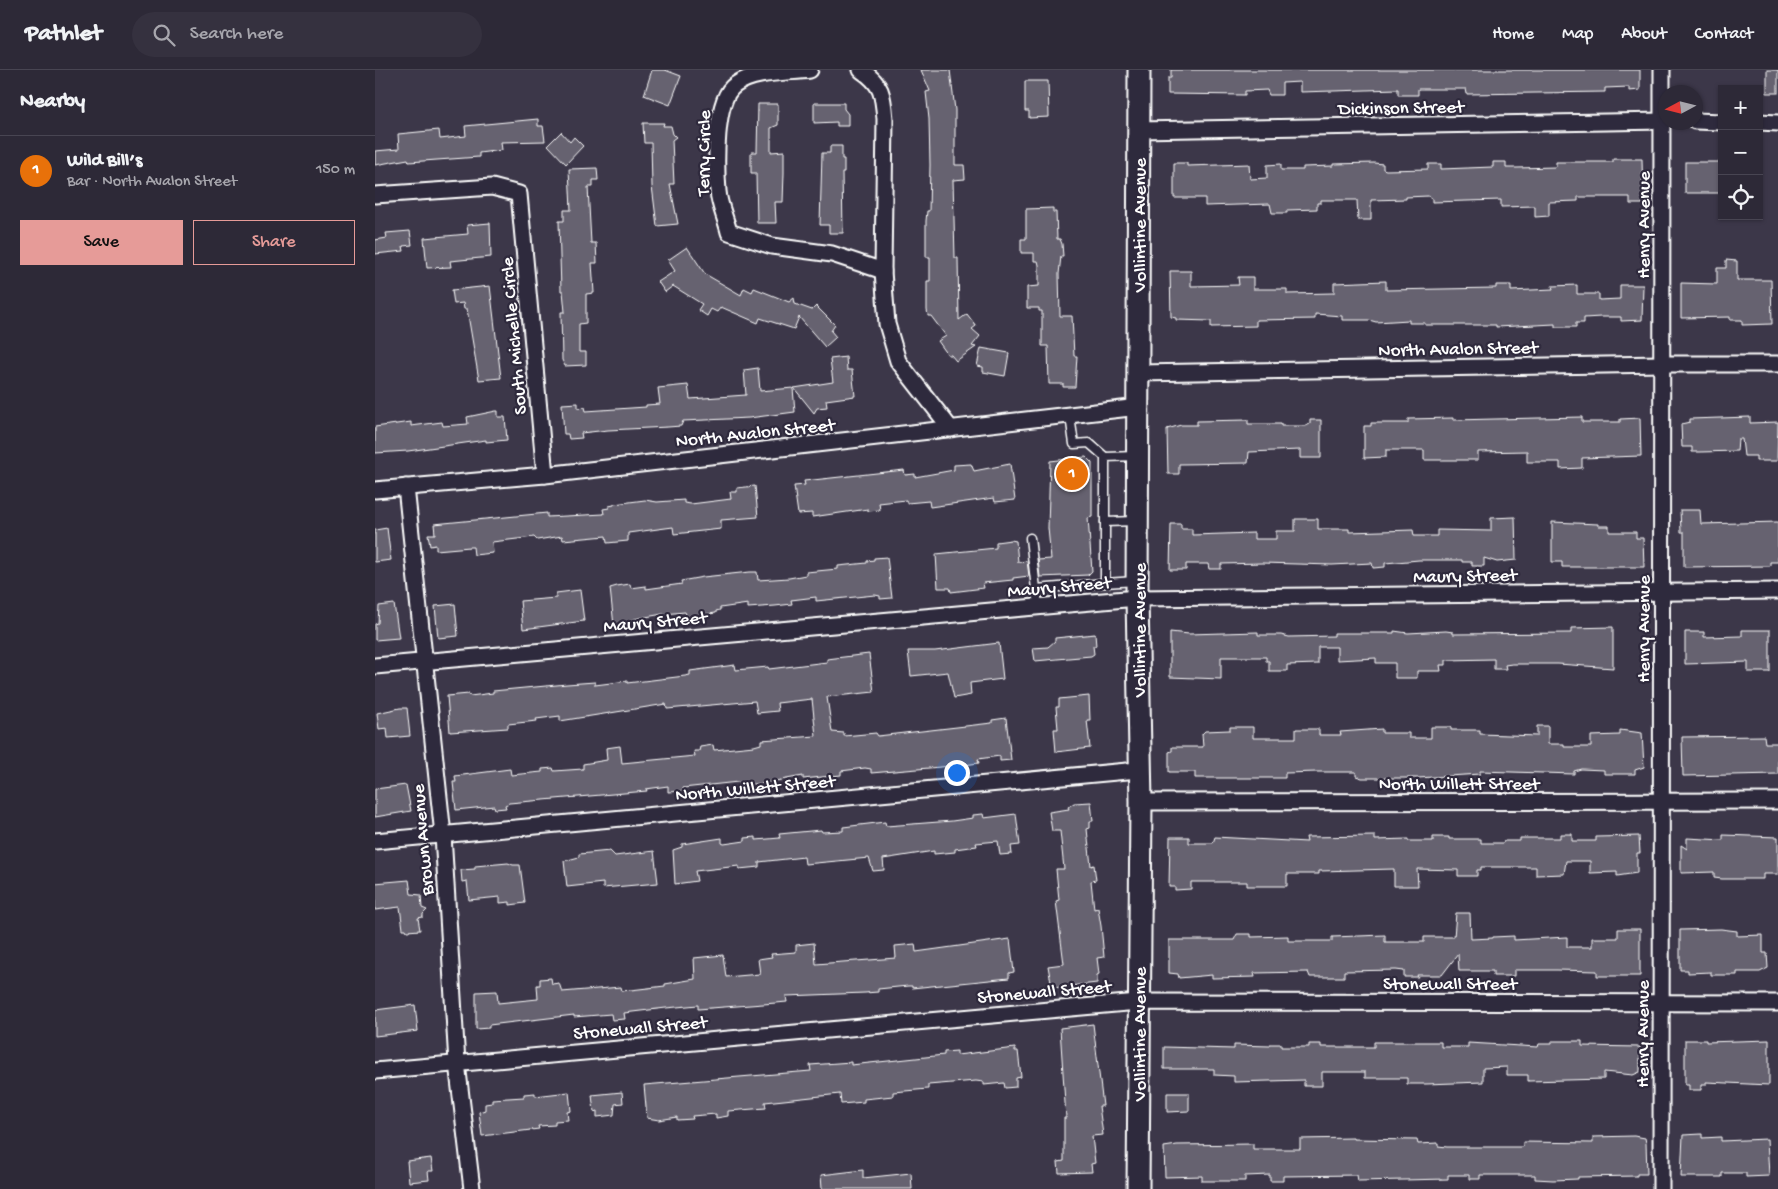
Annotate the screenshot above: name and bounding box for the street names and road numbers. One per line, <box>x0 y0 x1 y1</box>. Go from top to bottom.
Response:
street label: Dickinson Street <box>1336 97 1466 122</box>
street label: Terry Circle <box>693 110 718 197</box>
street label: Vollintine Avenue <box>1130 158 1153 293</box>
street label: Henry Avenue <box>1634 171 1657 279</box>
street label: South Michelle Circle <box>497 256 534 415</box>
street label: North Avalon Street <box>1378 338 1540 363</box>
street label: North Avalon Street <box>675 414 838 454</box>
street label: Vollintine Avenue <box>1130 563 1153 698</box>
street label: Maury Street <box>1413 565 1519 590</box>
street label: Maury Street <box>1007 572 1114 604</box>
street label: Henry Avenue <box>1634 575 1657 683</box>
street label: Maury Street <box>603 607 710 639</box>
street label: North Willett Street <box>674 771 839 808</box>
street label: North Willett Street <box>1379 774 1542 797</box>
street label: Brown Avenue <box>408 783 441 897</box>
street label: Vollintine Avenue <box>1130 967 1153 1102</box>
street label: Stonewall Street <box>1383 974 1519 997</box>
street label: Stonewall Street <box>977 976 1114 1011</box>
street label: Henry Avenue <box>1633 980 1656 1088</box>
street label: Stonewall Street <box>573 1012 710 1047</box>

